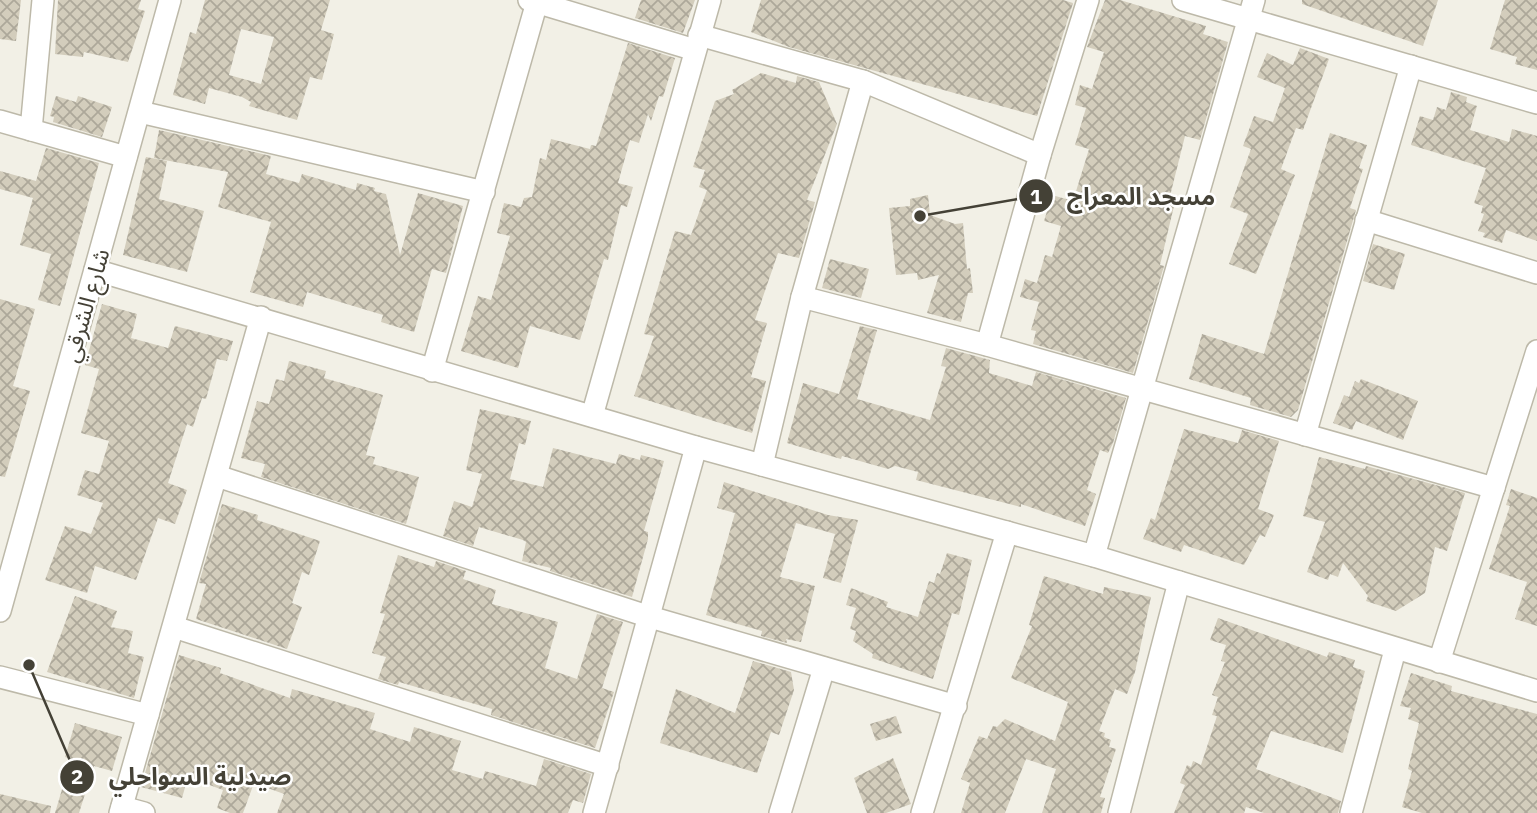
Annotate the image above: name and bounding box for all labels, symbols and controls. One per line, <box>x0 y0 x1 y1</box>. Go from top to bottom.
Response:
callout: مسجد المعراج <box>1018 174 1230 219</box>
text: مسجد المعراج <box>1067 180 1215 214</box>
text: 1 <box>1030 182 1043 210</box>
street label: شارع الشرقي <box>54 245 119 366</box>
callout: صيدلية السواحلي <box>59 754 305 799</box>
text: صيدلية السواحلي <box>109 760 291 797</box>
text: 2 <box>71 762 83 790</box>

